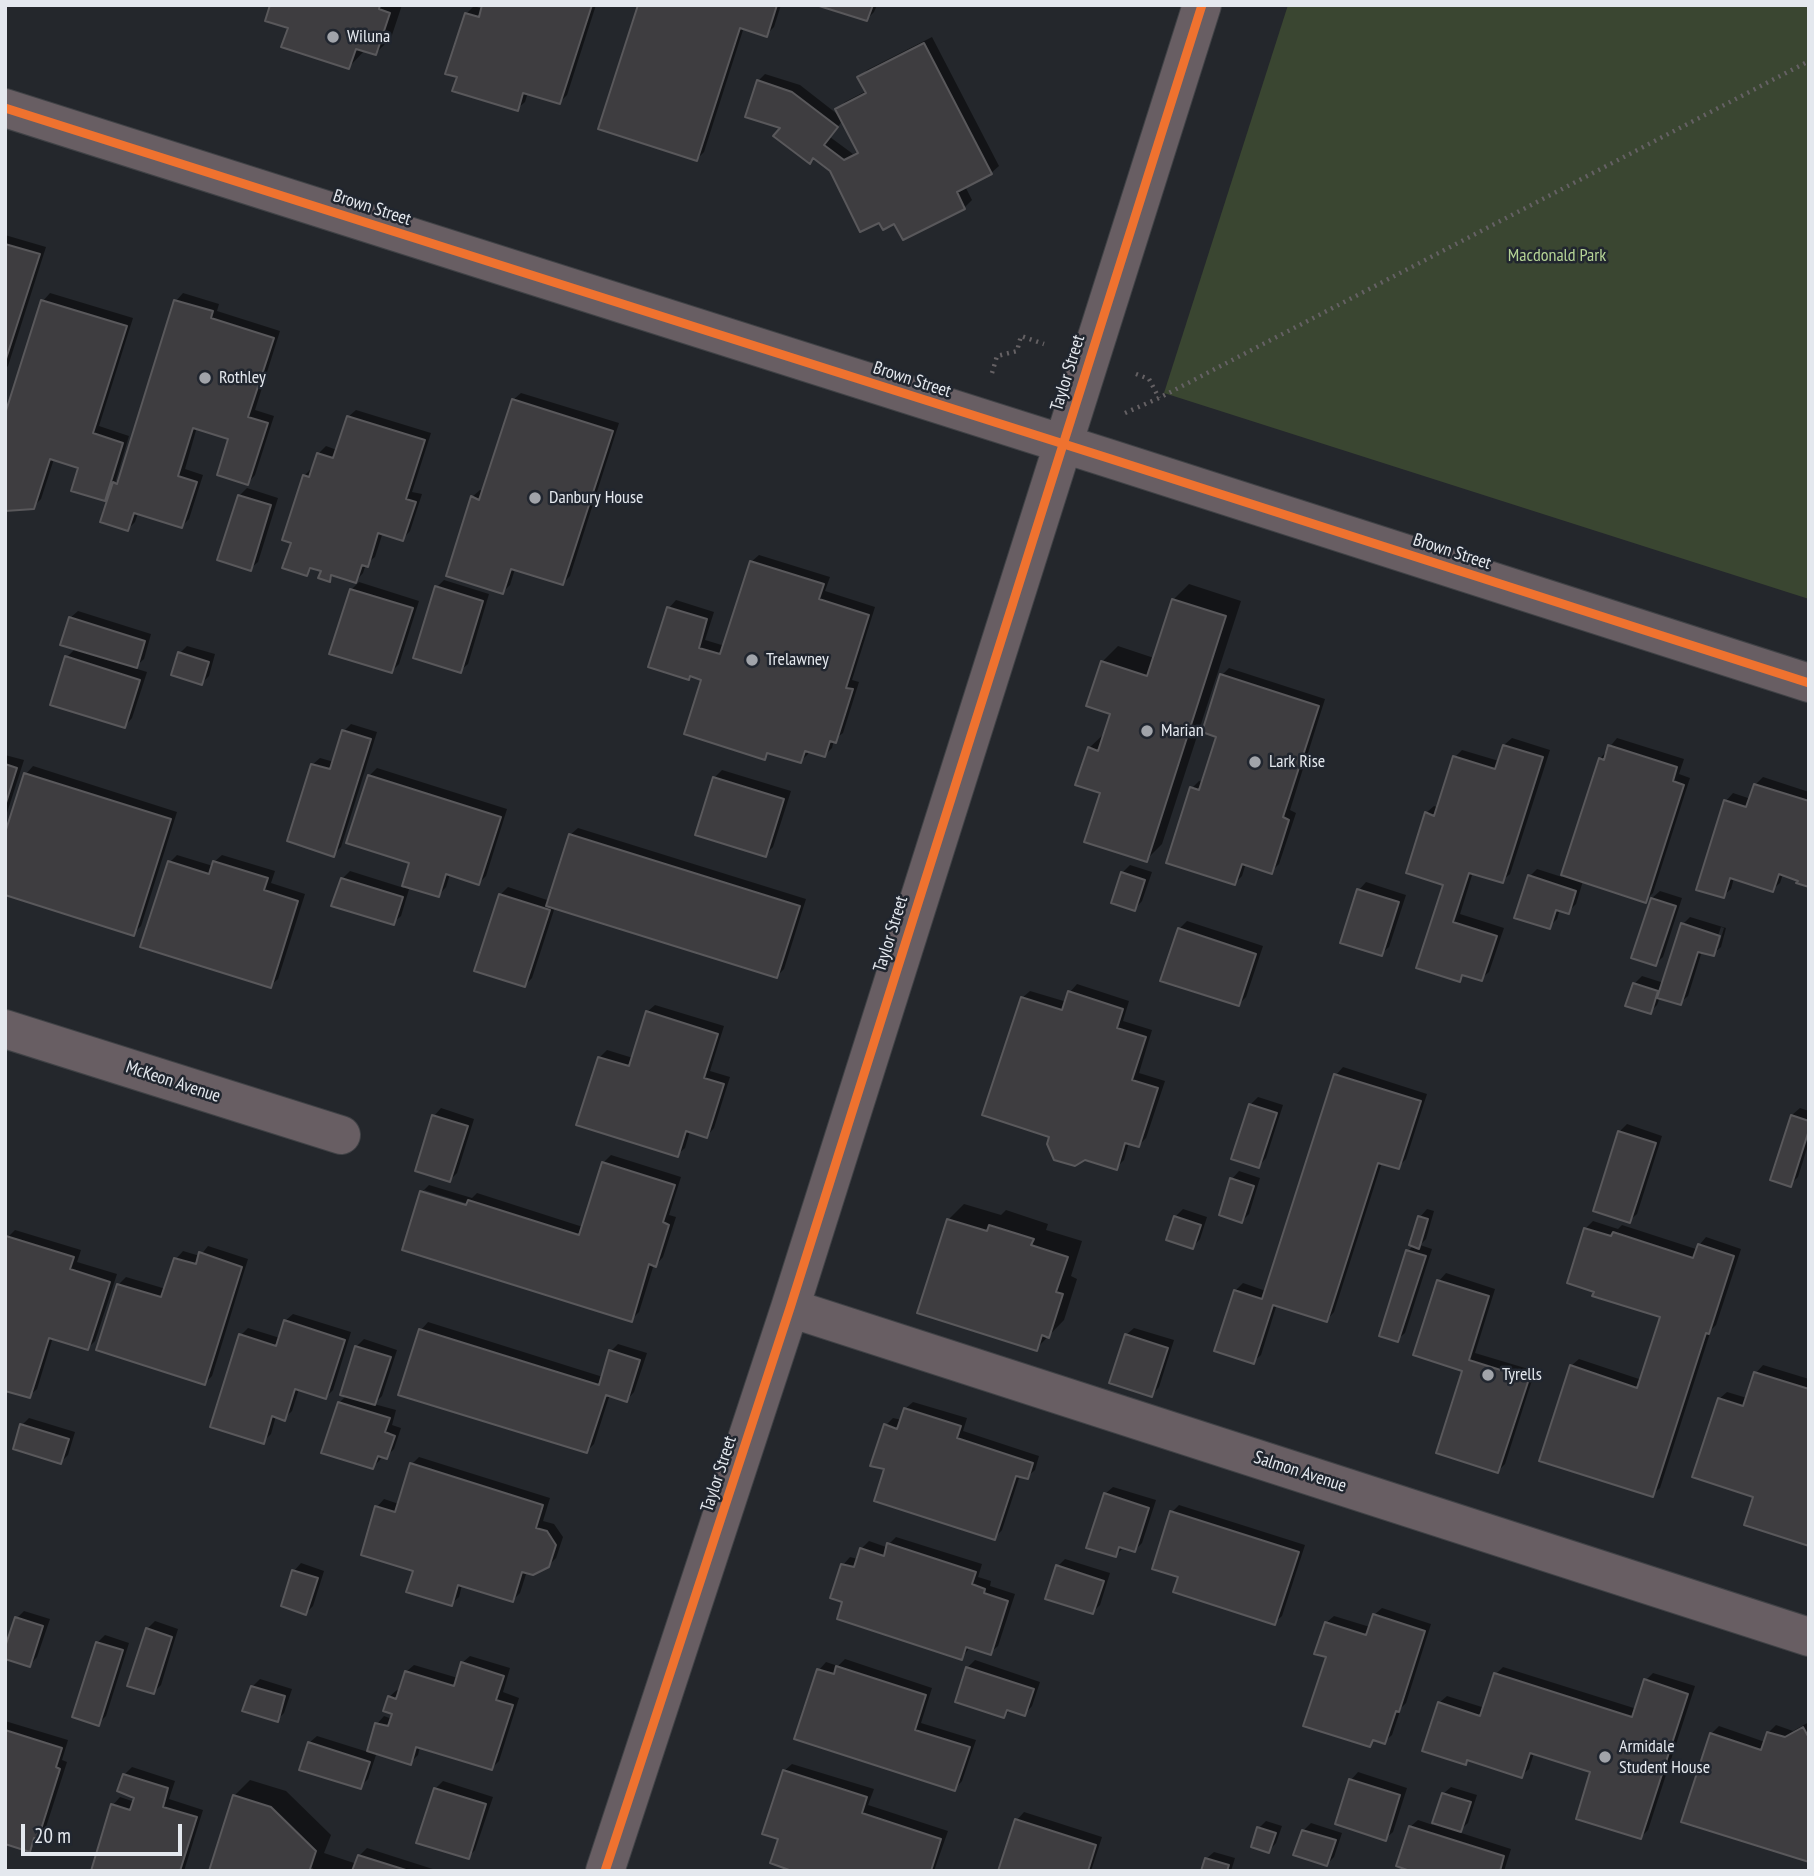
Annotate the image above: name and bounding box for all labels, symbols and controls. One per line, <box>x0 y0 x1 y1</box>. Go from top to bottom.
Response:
place label: Wiluna <box>347 26 390 48</box>
marker: Wiluna <box>325 29 341 45</box>
street label: Brown Street <box>330 185 414 231</box>
park label: Macdonald Park <box>1508 245 1606 267</box>
street label: Taylor Street <box>1046 332 1090 414</box>
street label: Brown Street <box>870 357 954 403</box>
place label: Rothley <box>219 367 266 389</box>
marker: Rothley <box>197 370 213 386</box>
place label: Danbury House <box>549 487 643 509</box>
marker: Danbury House <box>527 490 543 506</box>
street label: Brown Street <box>1410 529 1494 575</box>
place label: Trelawney <box>766 649 829 671</box>
marker: Trelawney <box>744 652 760 668</box>
place label: Marian <box>1161 720 1204 742</box>
marker: Marian <box>1139 723 1155 739</box>
place label: Lark Rise <box>1269 751 1325 773</box>
marker: Lark Rise <box>1247 754 1263 770</box>
street label: Taylor Street <box>869 893 913 975</box>
street label: McKeon Avenue <box>123 1057 223 1107</box>
place label: Tyrells <box>1502 1364 1542 1386</box>
marker: Tyrells <box>1480 1367 1496 1383</box>
street label: Taylor Street <box>697 1433 741 1515</box>
street label: Salmon Avenue <box>1251 1447 1349 1497</box>
place label: Armidale Student House <box>1619 1736 1710 1778</box>
marker: Armidale Student House <box>1597 1749 1613 1765</box>
scale bar <box>24 1810 186 1854</box>
text: 20 m <box>34 1822 71 1849</box>

